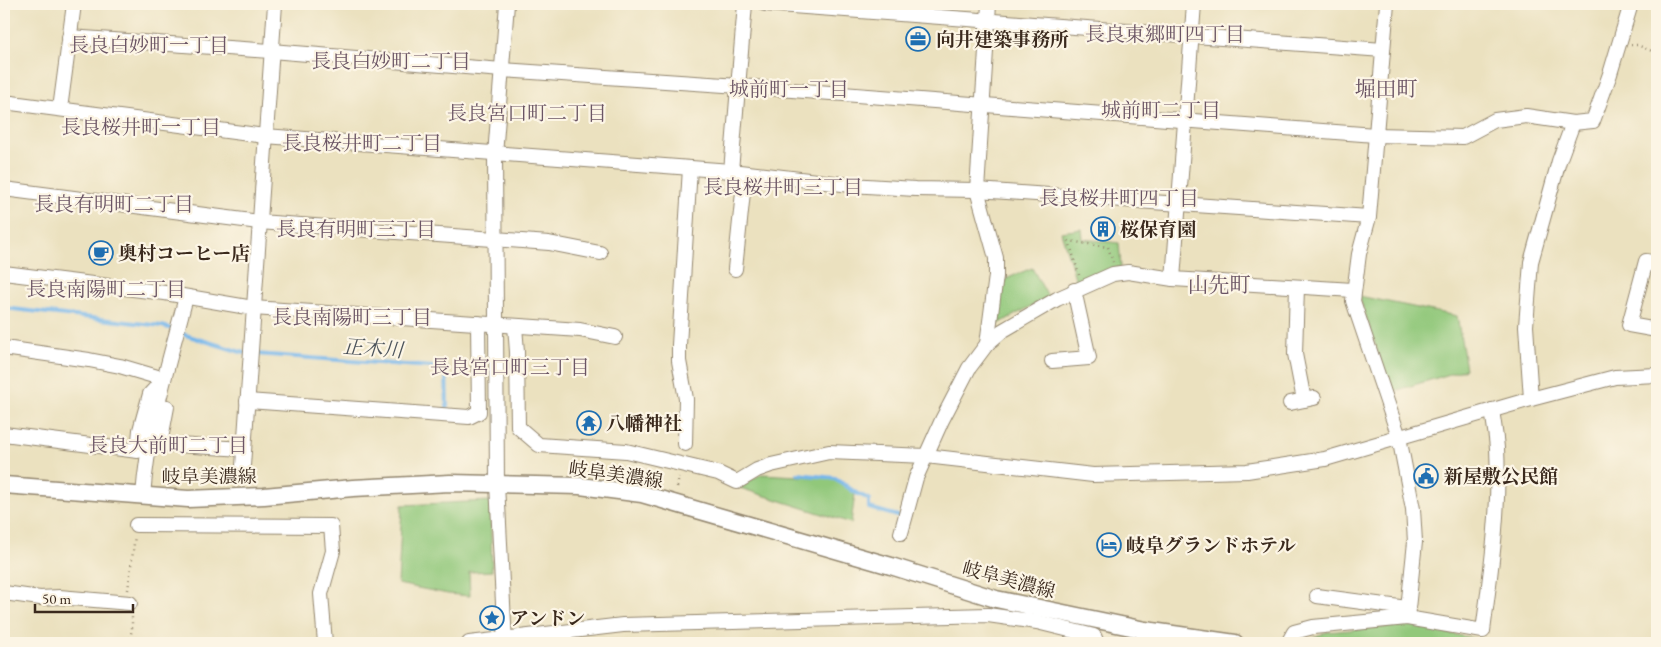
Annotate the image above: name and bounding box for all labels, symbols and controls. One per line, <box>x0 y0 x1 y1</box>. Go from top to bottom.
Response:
district label: 長良東郷町四丁目 <box>1085 21 1245 47</box>
office icon: 向井建築事務所 <box>905 26 931 52</box>
place label: 向井建築事務所 <box>936 27 1069 52</box>
district label: 長良白妙町一丁目 <box>69 32 229 58</box>
district label: 長良白妙町二丁目 <box>311 48 471 74</box>
district label: 堀田町 <box>1355 75 1418 102</box>
district label: 城前町一丁目 <box>729 76 849 102</box>
district label: 城前町二丁目 <box>1101 97 1221 123</box>
district label: 長良宮口町二丁目 <box>447 100 607 126</box>
district label: 長良桜井町一丁目 <box>61 114 221 140</box>
district label: 長良桜井町二丁目 <box>282 130 442 156</box>
district label: 長良桜井町三丁目 <box>703 174 863 200</box>
district label: 長良桜井町四丁目 <box>1039 185 1199 211</box>
district label: 長良有明町二丁目 <box>34 191 194 217</box>
district label: 長良有明町三丁目 <box>276 216 436 242</box>
building icon: 桜保育園 <box>1090 216 1116 242</box>
place label: 桜保育園 <box>1120 217 1196 242</box>
cafe icon: 奥村コーヒー店 <box>88 240 114 266</box>
place label: 奥村コーヒー店 <box>118 241 250 266</box>
district label: 山先町 <box>1188 271 1251 298</box>
district label: 長良南陽町二丁目 <box>26 276 186 302</box>
district label: 長良南陽町三丁目 <box>272 304 432 330</box>
water label: 正木川 <box>342 333 406 363</box>
district label: 長良宮口町三丁目 <box>430 354 590 380</box>
temple icon: 八幡神社 <box>576 410 602 436</box>
place label: 八幡神社 <box>606 411 682 436</box>
district label: 長良大前町二丁目 <box>88 432 248 458</box>
street label: 岐阜美濃線 <box>567 456 665 493</box>
public building icon: 新屋敷公民館 <box>1413 463 1439 489</box>
street label: 岐阜美濃線 <box>161 464 257 489</box>
place label: 新屋敷公民館 <box>1444 464 1558 489</box>
hotel icon: 岐阜グランドホテル <box>1096 532 1122 558</box>
place label: 岐阜グランドホテル <box>1126 533 1296 558</box>
street label: 岐阜美濃線 <box>960 555 1058 604</box>
scale bar <box>35 582 132 614</box>
text: 50 m <box>42 589 71 608</box>
place icon: アンドン <box>479 605 505 631</box>
place label: アンドン <box>510 606 585 631</box>

